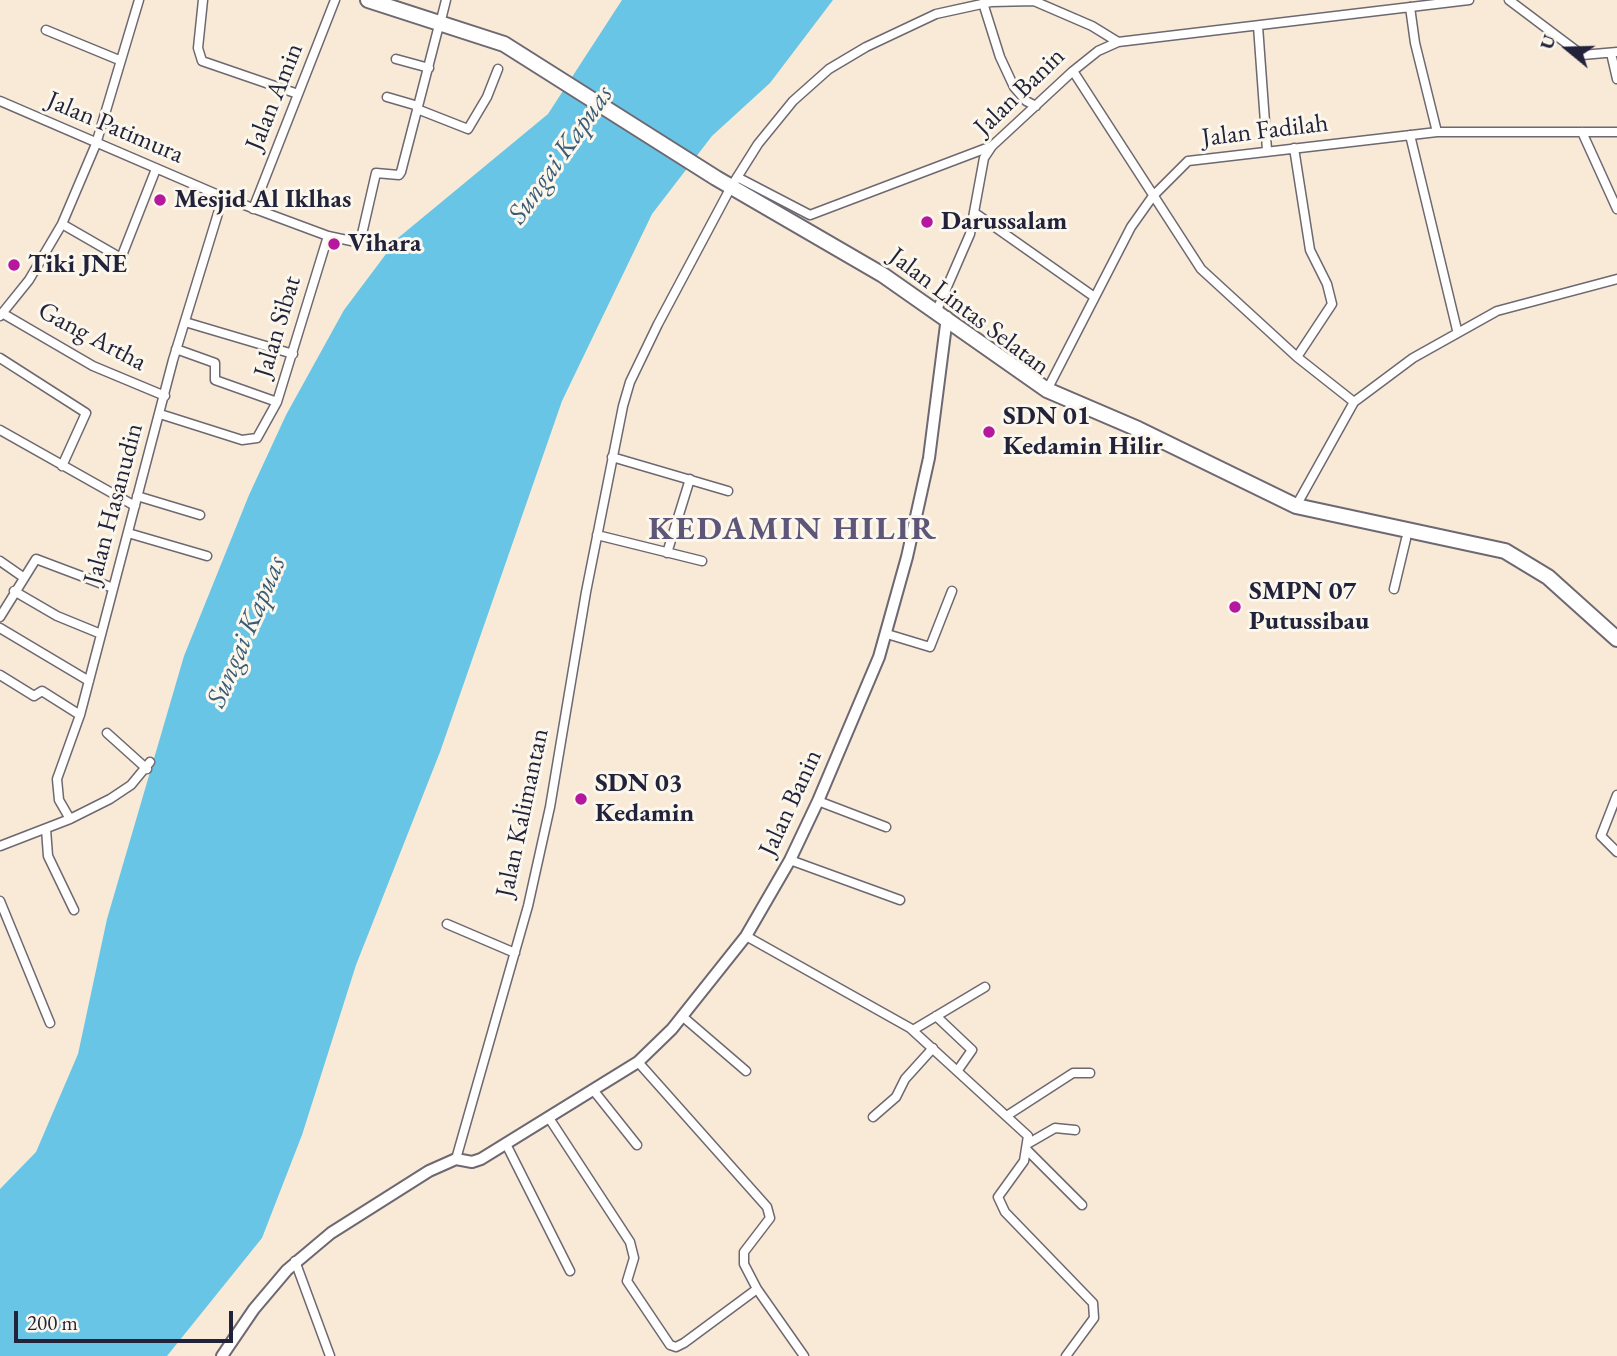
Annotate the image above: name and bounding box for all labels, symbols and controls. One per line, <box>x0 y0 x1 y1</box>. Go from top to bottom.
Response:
north arrow <box>1533 14 1603 84</box>
text: U <box>1534 31 1562 53</box>
street label: Jalan Amin <box>239 39 311 155</box>
street label: Jalan Banin <box>968 41 1072 143</box>
water label: Sungai Kapuas <box>501 80 621 230</box>
street label: Jalan Patimura <box>42 85 188 171</box>
street label: Jalan Fadilah <box>1200 108 1330 154</box>
place label: Mesjid Al Iklhas <box>174 184 351 216</box>
marker: Mesjid Al Iklhas <box>152 192 168 208</box>
place label: Darussalam <box>941 206 1067 238</box>
marker: Darussalam <box>919 214 935 230</box>
place label: Vihara <box>348 228 421 260</box>
marker: Vihara <box>326 236 342 252</box>
street label: Jalan Lintas Selatan <box>882 241 1056 383</box>
place label: Tiki JNE <box>28 249 127 281</box>
marker: Tiki JNE <box>6 257 22 273</box>
street label: Jalan Sibat <box>248 272 308 382</box>
street label: Gang Artha <box>33 295 151 379</box>
place label: SDN 01 Kedamin Hilir <box>1003 401 1163 462</box>
street label: Jalan Hasanudin <box>77 420 151 588</box>
marker: SDN 01 Kedamin Hilir <box>981 424 997 440</box>
district label: KEDAMIN HILIR <box>650 510 936 550</box>
water label: Sungai Kapuas <box>200 551 294 713</box>
place label: SMPN 07 Putussibau <box>1249 576 1369 638</box>
marker: SMPN 07 Putussibau <box>1227 599 1243 615</box>
street label: Jalan Kalimantan <box>490 726 556 900</box>
street label: Jalan Banin <box>753 745 829 861</box>
place label: SDN 03 Kedamin <box>595 768 694 830</box>
marker: SDN 03 Kedamin <box>573 791 589 807</box>
scale bar <box>18 1296 236 1340</box>
text: 200 m <box>27 1309 78 1336</box>

